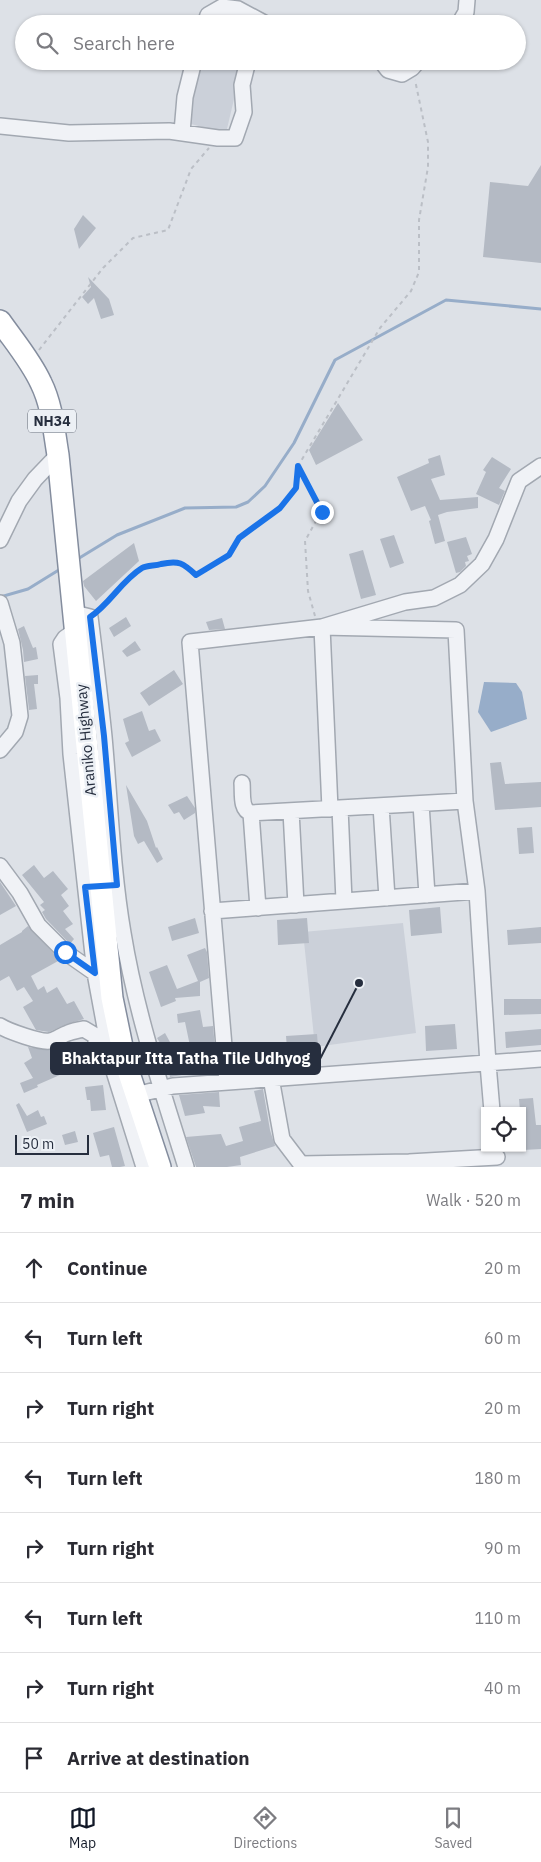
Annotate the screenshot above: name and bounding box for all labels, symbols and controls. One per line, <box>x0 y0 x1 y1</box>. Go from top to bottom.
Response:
search box <box>15 15 526 70</box>
icon: search <box>33 29 61 57</box>
text: Search here <box>73 31 175 55</box>
road number: NH34 <box>28 410 76 432</box>
route end <box>311 501 334 524</box>
street label: Araniko Highway <box>71 683 100 797</box>
route start <box>54 941 77 964</box>
callout: Bhaktapur Itta Tatha Tile Udhyog <box>51 1043 320 1074</box>
text: Bhaktapur Itta Tatha Tile Udhyog <box>62 1048 311 1068</box>
map controls <box>481 1107 526 1152</box>
button: locate <box>481 1107 526 1152</box>
scale bar <box>15 1132 89 1155</box>
text: 50 m <box>22 1135 54 1153</box>
text: 7 min <box>20 1186 75 1214</box>
text: Walk · 520 m <box>426 1190 521 1210</box>
icon: ahead <box>20 1254 48 1282</box>
text: Continue <box>67 1256 147 1280</box>
text: 20 m <box>484 1258 521 1278</box>
icon: left <box>20 1324 48 1352</box>
text: Turn left <box>67 1326 143 1350</box>
text: 60 m <box>484 1328 521 1348</box>
icon: right <box>20 1394 48 1422</box>
text: Turn right <box>67 1396 154 1420</box>
text: 20 m <box>484 1398 521 1418</box>
icon: left <box>20 1464 48 1492</box>
text: Turn left <box>67 1466 143 1490</box>
text: 180 m <box>474 1468 521 1488</box>
icon: right <box>20 1534 48 1562</box>
text: Turn right <box>67 1536 154 1560</box>
text: 90 m <box>484 1538 521 1558</box>
icon: left <box>20 1604 48 1632</box>
text: Turn left <box>67 1606 143 1630</box>
text: 110 m <box>474 1608 521 1628</box>
icon: right <box>20 1674 48 1702</box>
text: Turn right <box>67 1676 154 1700</box>
text: 40 m <box>484 1678 521 1698</box>
icon: arrive <box>20 1744 48 1772</box>
text: Arrive at destination <box>67 1746 250 1770</box>
tab: Map <box>69 1804 97 1852</box>
tab: Directions <box>234 1804 297 1852</box>
tab: Saved <box>434 1804 472 1852</box>

